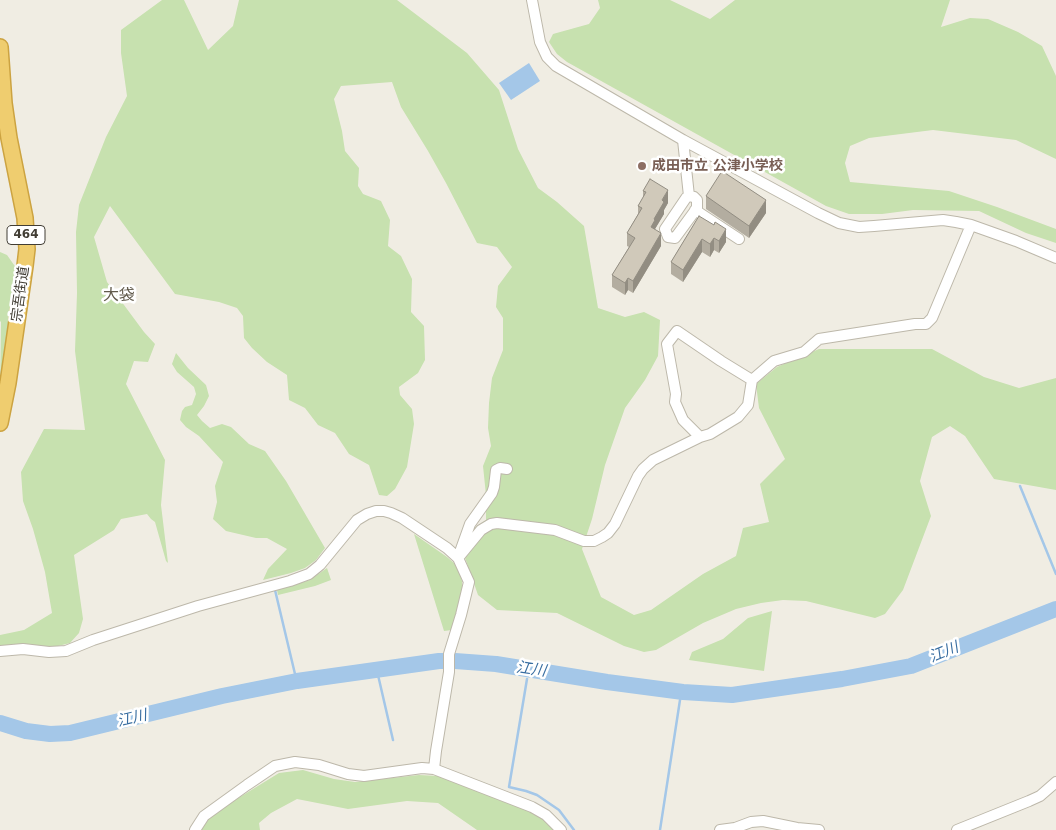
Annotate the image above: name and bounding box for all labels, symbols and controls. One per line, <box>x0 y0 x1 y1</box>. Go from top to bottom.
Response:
place label: 成田市立 公津小学校 <box>652 158 783 174</box>
marker: 成田市立 公津小学校 <box>636 160 648 172</box>
road number: 464 <box>7 226 45 244</box>
street label: 宗吾街道 <box>9 265 33 323</box>
district label: 大袋 <box>103 286 135 306</box>
water label: 江川 <box>927 639 961 667</box>
water label: 江川 <box>515 659 547 681</box>
water label: 江川 <box>115 707 149 731</box>

